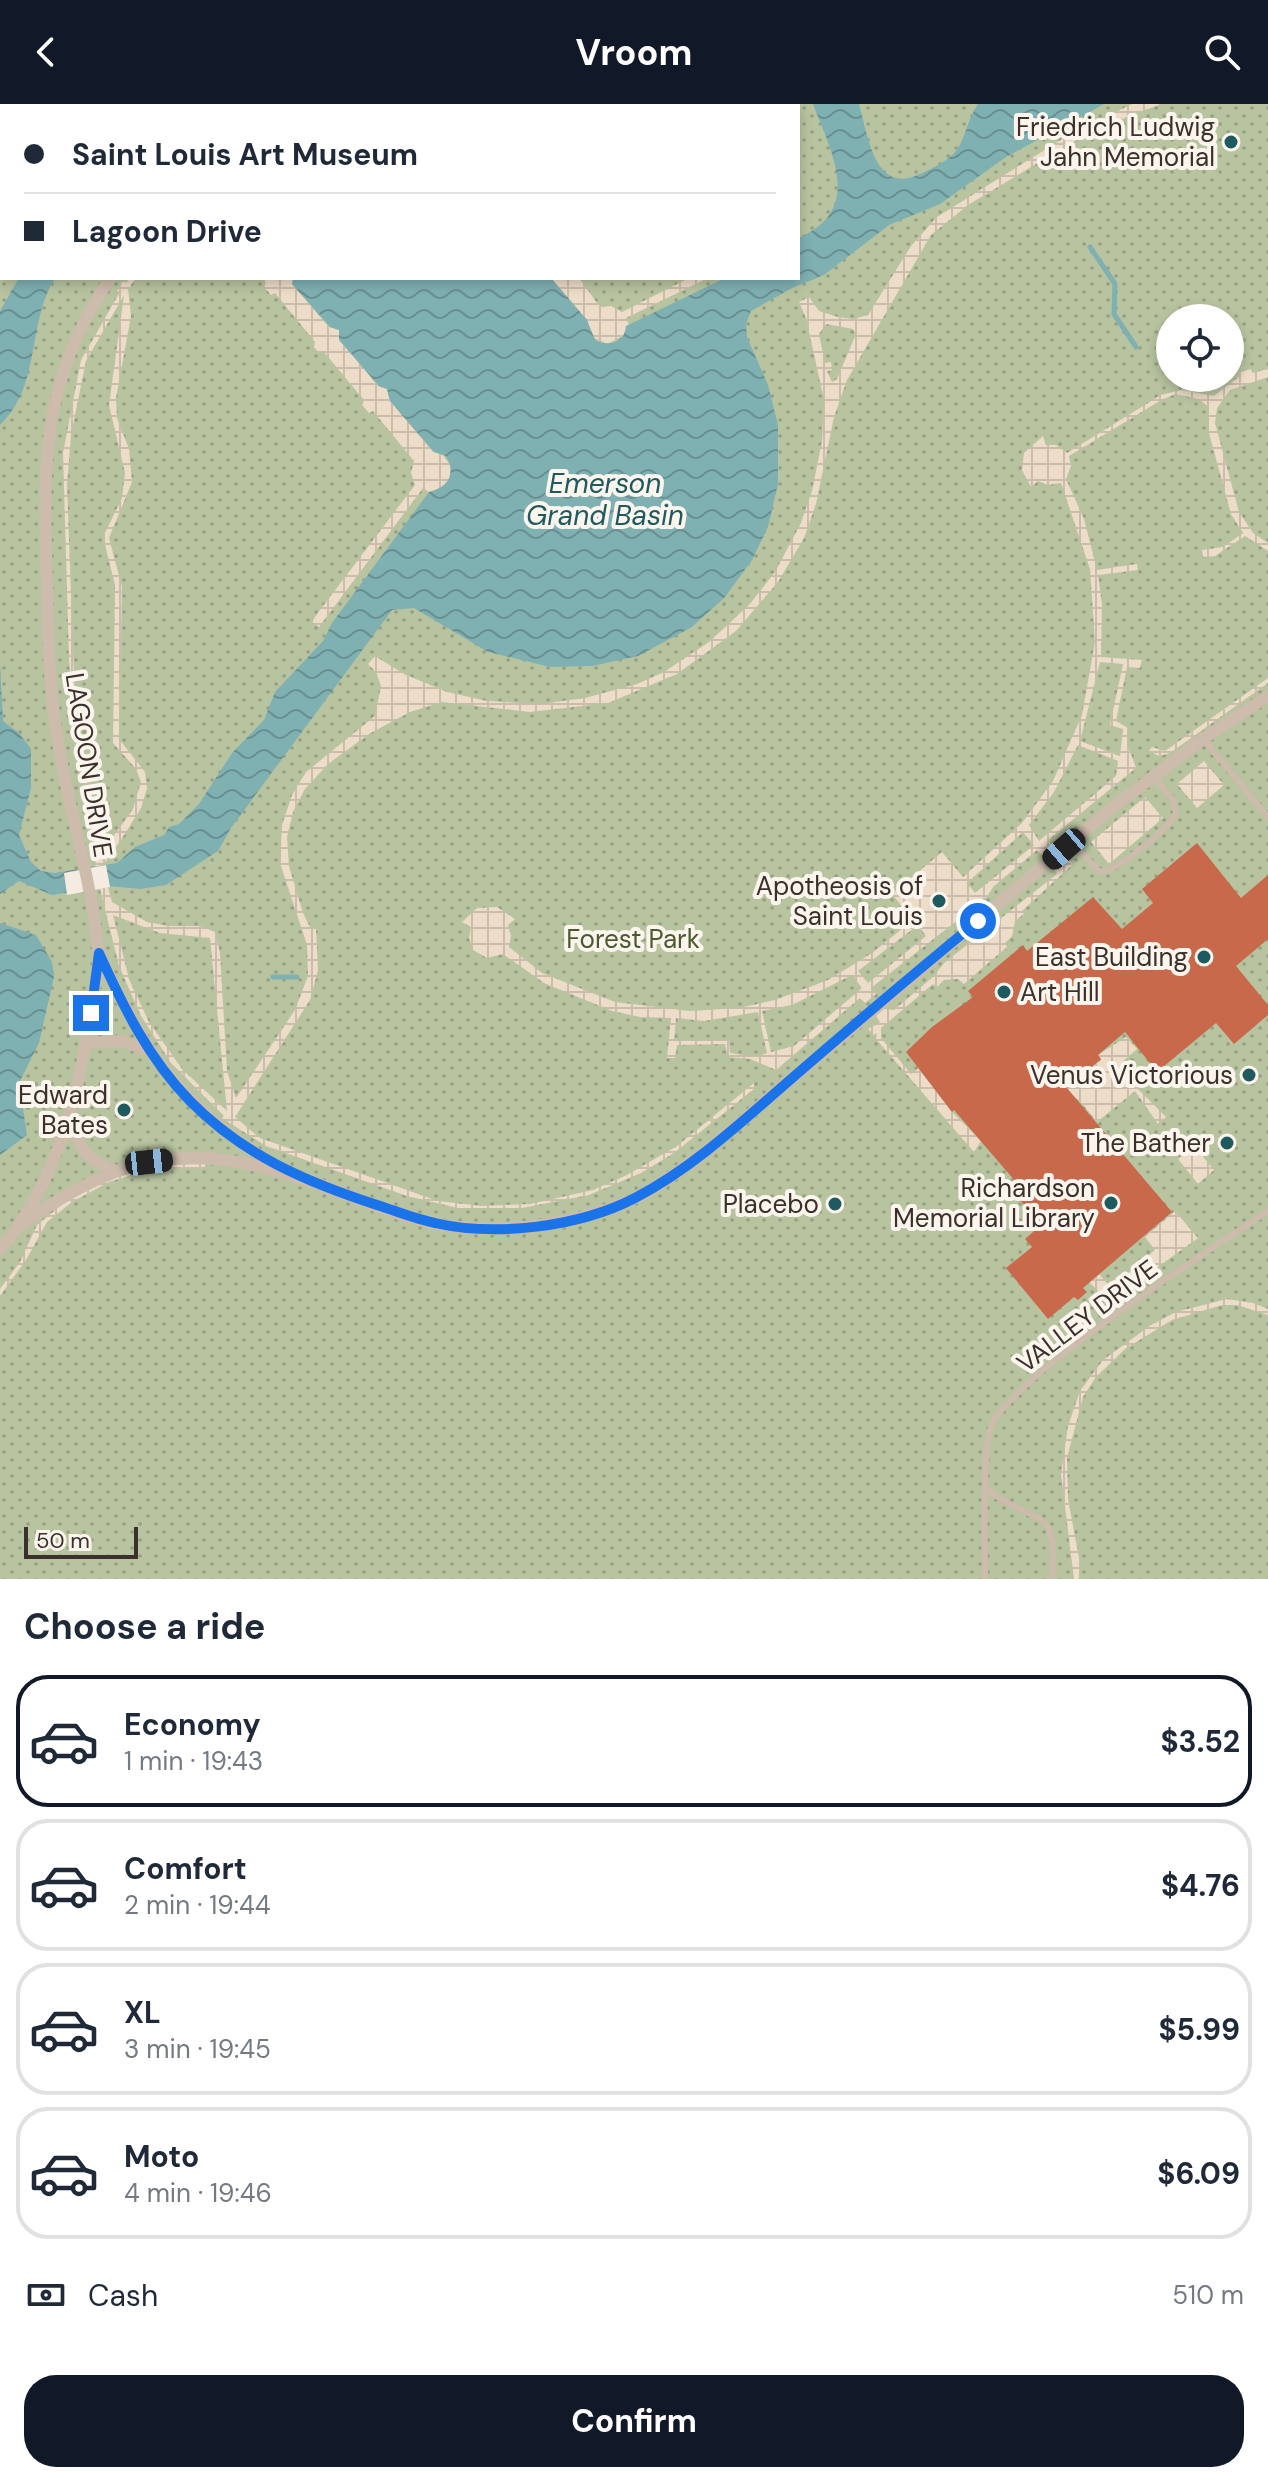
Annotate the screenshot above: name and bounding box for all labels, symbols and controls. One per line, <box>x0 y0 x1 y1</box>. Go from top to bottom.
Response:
text: Vroom <box>576 29 692 76</box>
icon: back <box>24 30 68 74</box>
icon: search <box>1200 30 1244 74</box>
place label: Friedrich Ludwig Jahn Memorial <box>1016 110 1215 174</box>
marker: Friedrich Ludwig Jahn Memorial <box>1222 133 1240 151</box>
text: Saint Louis Art Museum <box>72 135 418 174</box>
text: Lagoon Drive <box>72 212 262 251</box>
map controls <box>1156 304 1244 392</box>
button: locate <box>1156 304 1244 392</box>
water label: Emerson Grand Basin <box>526 465 684 534</box>
street label: LAGOON DRIVE <box>58 670 120 860</box>
car <box>1038 824 1090 874</box>
place label: Apotheosis of Saint Louis <box>756 869 923 933</box>
marker: Apotheosis of Saint Louis <box>930 892 948 910</box>
route start <box>960 903 996 939</box>
park label: Forest Park <box>566 922 700 956</box>
place label: East Building <box>1035 940 1188 974</box>
marker: East Building <box>1195 948 1213 966</box>
place label: Art Hill <box>1020 975 1100 1009</box>
marker: Art Hill <box>995 983 1013 1001</box>
route end <box>73 995 109 1031</box>
place label: Venus Victorious <box>1030 1058 1233 1092</box>
marker: Venus Victorious <box>1240 1066 1258 1084</box>
place label: Edward Bates <box>18 1078 108 1142</box>
marker: Edward Bates <box>115 1101 133 1119</box>
place label: The Bather <box>1081 1126 1211 1160</box>
marker: The Bather <box>1218 1134 1236 1152</box>
car <box>124 1148 174 1176</box>
place label: Richardson Memorial Library <box>893 1171 1095 1235</box>
place label: Placebo <box>723 1187 819 1221</box>
marker: Richardson Memorial Library <box>1102 1194 1120 1212</box>
marker: Placebo <box>826 1195 844 1213</box>
street label: VALLEY DRIVE <box>1010 1252 1164 1380</box>
scale bar <box>24 1523 138 1559</box>
text: 50 m <box>36 1526 90 1555</box>
text: Choose a ride <box>24 1603 265 1650</box>
icon: car <box>28 1705 100 1777</box>
text: Economy <box>124 1705 261 1744</box>
text: $3.52 <box>1160 1722 1240 1761</box>
text: 1 min · 19:43 <box>124 1744 263 1778</box>
icon: car <box>28 1849 100 1921</box>
text: Comfort <box>124 1849 247 1888</box>
text: $4.76 <box>1161 1866 1240 1905</box>
text: 2 min · 19:44 <box>124 1888 270 1922</box>
icon: car <box>28 1993 100 2065</box>
text: XL <box>124 1993 161 2032</box>
text: $5.99 <box>1158 2010 1240 2049</box>
text: 3 min · 19:45 <box>124 2032 271 2066</box>
icon: car <box>28 2137 100 2209</box>
text: Moto <box>124 2137 199 2176</box>
text: $6.09 <box>1157 2154 1240 2193</box>
text: 4 min · 19:46 <box>124 2176 272 2210</box>
icon: cash <box>24 2273 68 2317</box>
text: Cash <box>88 2276 158 2315</box>
text: 510 m <box>1172 2278 1244 2312</box>
button: Confirm <box>24 2375 1244 2467</box>

